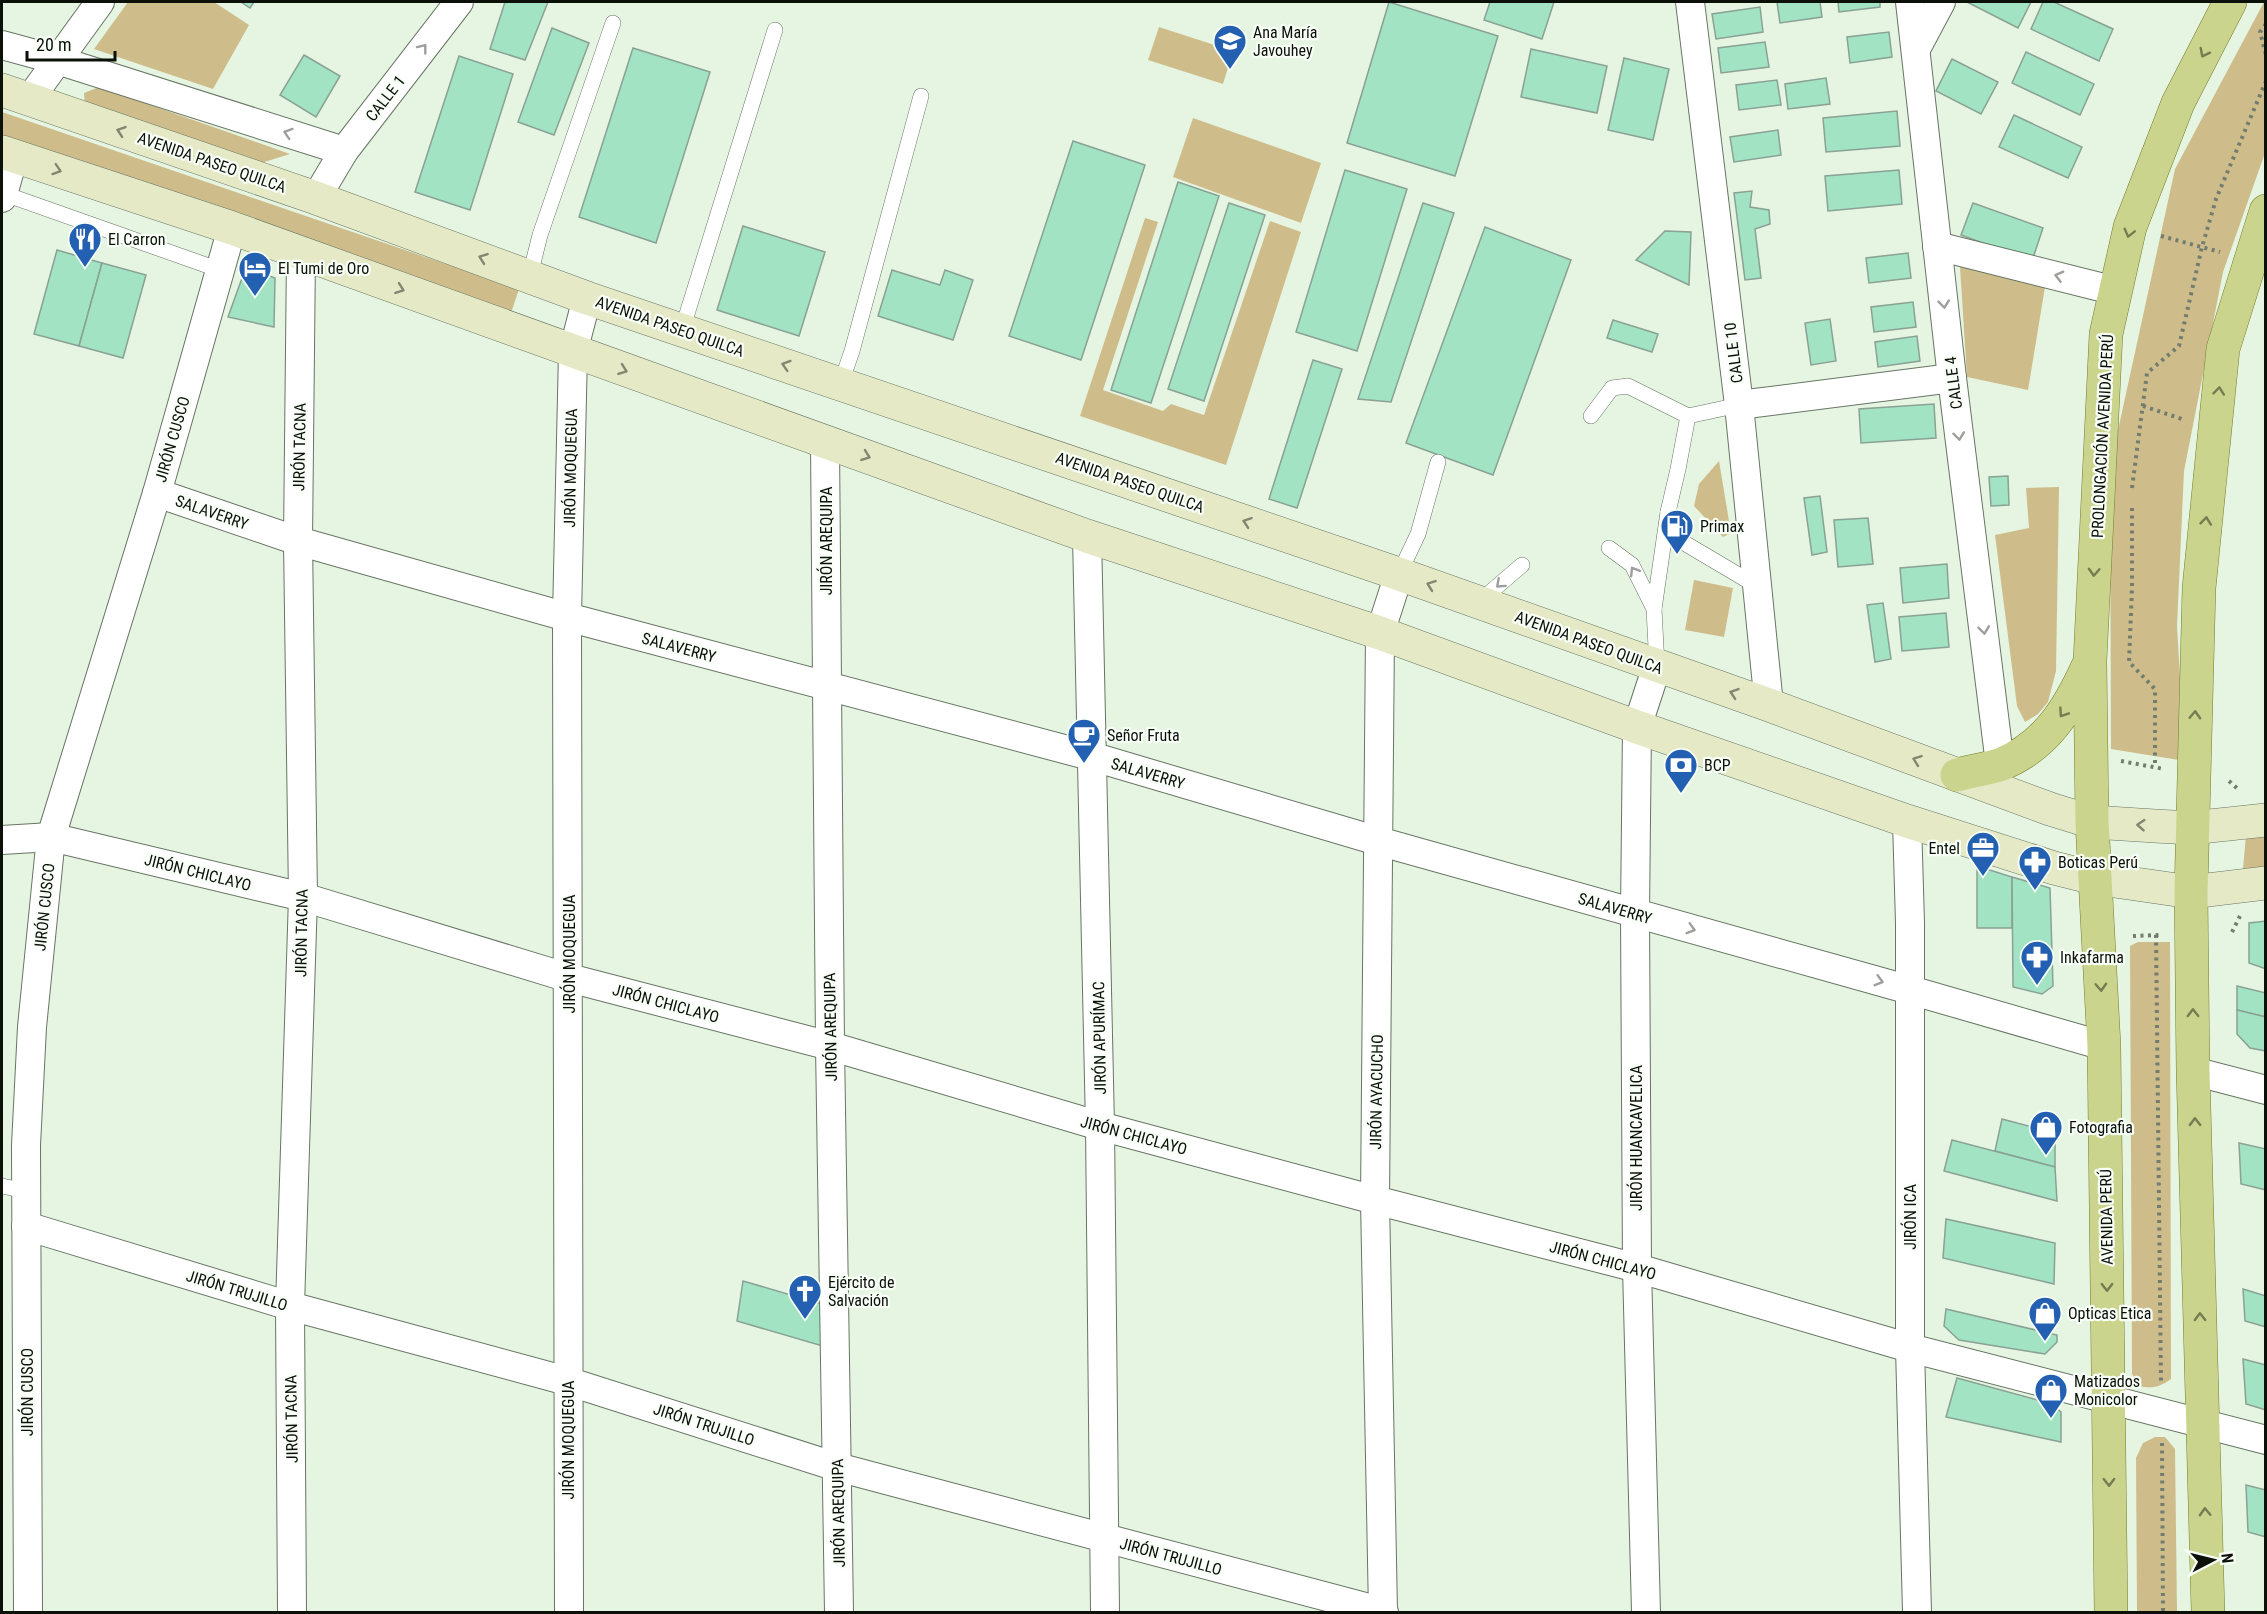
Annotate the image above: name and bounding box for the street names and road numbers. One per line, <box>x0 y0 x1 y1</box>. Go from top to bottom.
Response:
street label: CALLE 1 <box>362 72 409 125</box>
street label: AVENIDA PASEO QUILCA <box>135 128 289 197</box>
street label: AVENIDA PASEO QUILCA <box>593 292 747 361</box>
street label: CALLE 10 <box>1720 322 1747 384</box>
street label: PROLONGACIÓN AVENIDA PERÚ <box>2087 334 2117 538</box>
street label: CALLE 4 <box>1941 355 1966 410</box>
street label: JIRÓN CUSCO <box>150 394 194 484</box>
street label: JIRÓN TACNA <box>288 403 310 491</box>
street label: JIRÓN MOQUEGUA <box>559 408 581 528</box>
street label: AVENIDA PASEO QUILCA <box>1053 448 1207 517</box>
street label: JIRÓN AREQUIPA <box>816 487 836 595</box>
street label: SALAVERRY <box>173 491 251 534</box>
street label: AVENIDA PASEO QUILCA <box>1512 607 1665 678</box>
street label: SALAVERRY <box>640 629 718 667</box>
street label: SALAVERRY <box>1109 754 1187 793</box>
street label: JIRÓN CHICLAYO <box>142 849 254 895</box>
street label: JIRÓN CUSCO <box>29 862 59 952</box>
street label: JIRÓN TACNA <box>290 889 312 977</box>
street label: SALAVERRY <box>1576 889 1654 928</box>
street label: JIRÓN MOQUEGUA <box>559 894 579 1014</box>
street label: JIRÓN AREQUIPA <box>819 972 841 1082</box>
street label: JIRÓN CHICLAYO <box>611 979 721 1027</box>
street label: JIRÓN APURÍMAC <box>1088 981 1110 1095</box>
street label: JIRÓN AYACUCHO <box>1365 1034 1387 1150</box>
street label: JIRÓN HUANCAVELICA <box>1626 1065 1646 1211</box>
street label: JIRÓN CHICLAYO <box>1079 1111 1189 1159</box>
street label: AVENIDA PERÚ <box>2096 1169 2117 1265</box>
street label: JIRÓN ICA <box>1900 1184 1920 1250</box>
street label: JIRÓN CHICLAYO <box>1548 1236 1658 1284</box>
street label: JIRÓN TRUJILLO <box>184 1265 290 1315</box>
street label: JIRÓN CUSCO <box>17 1348 37 1436</box>
street label: JIRÓN TACNA <box>280 1375 302 1463</box>
street label: JIRÓN MOQUEGUA <box>558 1380 578 1500</box>
street label: JIRÓN TRUJILLO <box>651 1398 757 1450</box>
street label: JIRÓN AREQUIPA <box>827 1458 849 1568</box>
street label: JIRÓN TRUJILLO <box>1118 1533 1224 1579</box>

